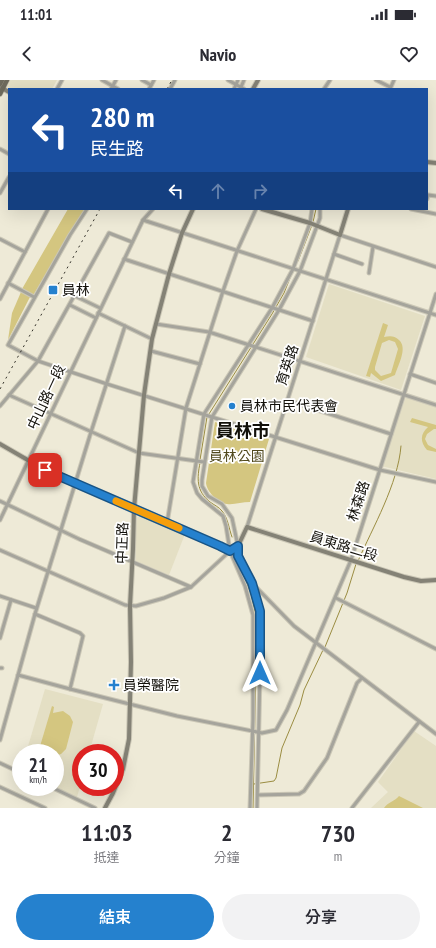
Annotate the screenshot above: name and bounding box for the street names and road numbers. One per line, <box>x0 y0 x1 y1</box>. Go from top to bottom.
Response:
street label: 育英路 <box>272 342 302 388</box>
street label: 中山路一段 <box>23 361 69 433</box>
street label: 林森路 <box>343 478 373 524</box>
street label: 中正路 <box>112 522 132 564</box>
street label: 員東路二段 <box>308 527 380 565</box>

